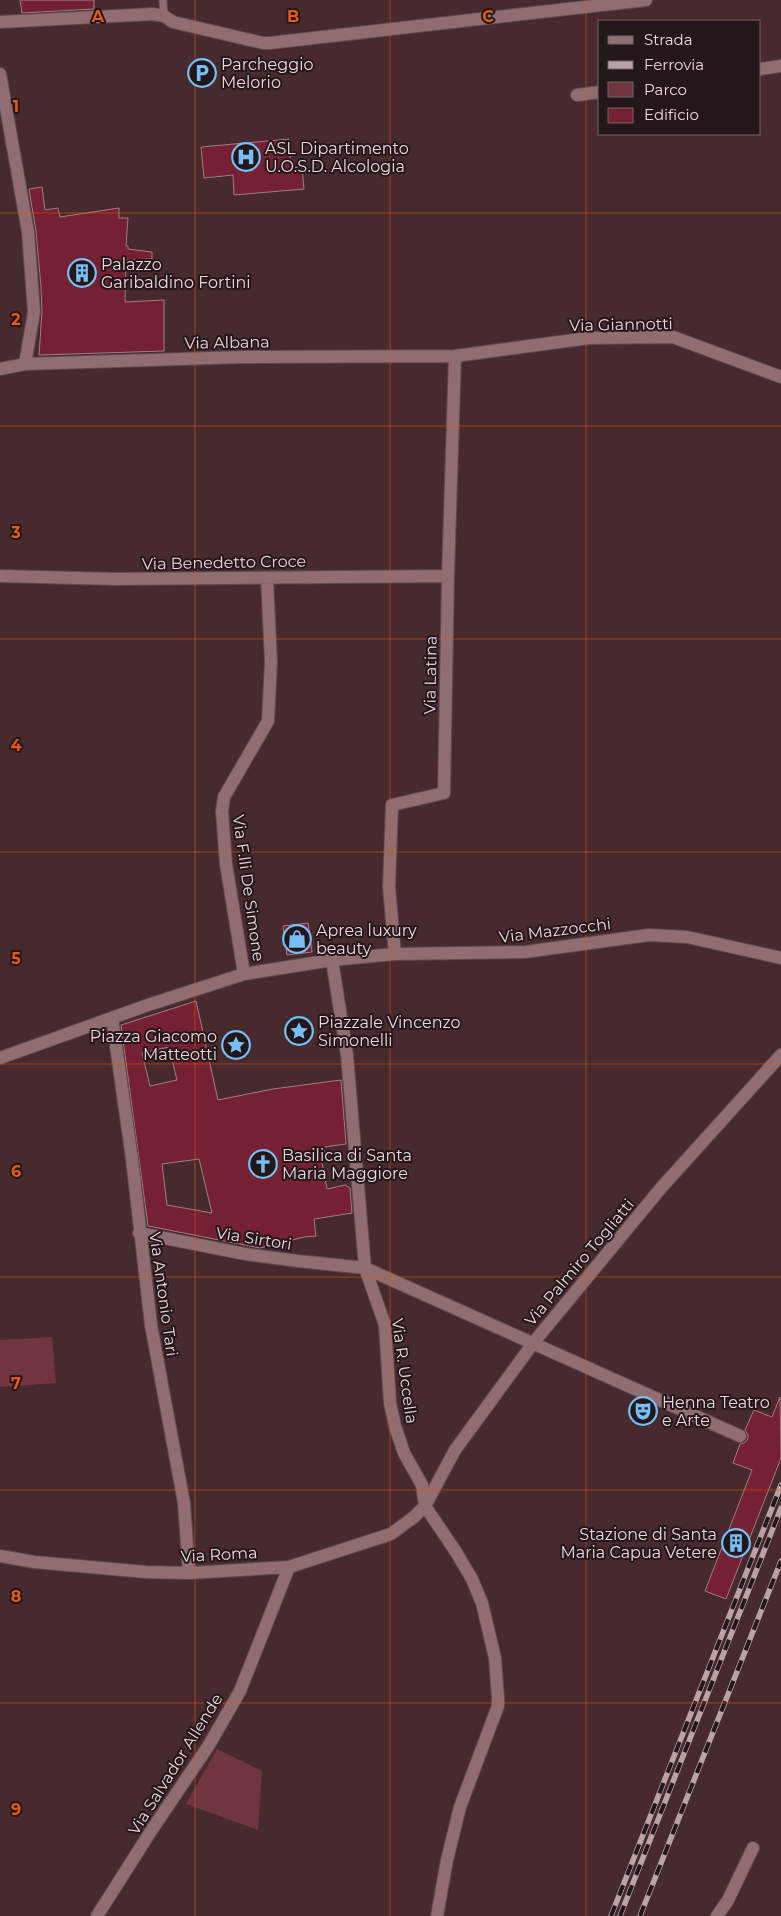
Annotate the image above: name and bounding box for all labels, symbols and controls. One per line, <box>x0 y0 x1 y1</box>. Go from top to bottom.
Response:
text: A <box>91 7 105 26</box>
text: B <box>287 7 299 26</box>
text: C <box>482 7 494 26</box>
legend <box>598 20 761 135</box>
text: Strada <box>644 30 693 49</box>
place label: Parcheggio Melorio <box>221 55 314 92</box>
text: Ferrovia <box>644 55 704 74</box>
parking icon: Parcheggio Melorio <box>187 58 217 88</box>
text: Parco <box>644 80 687 99</box>
text: 1 <box>13 97 19 116</box>
text: Edificio <box>644 105 699 124</box>
place label: ASL Dipartimento U.O.S.D. Alcologia <box>265 139 409 176</box>
hospital icon: ASL Dipartimento U.O.S.D. Alcologia <box>231 142 261 172</box>
place label: Palazzo Garibaldino Fortini <box>101 255 251 292</box>
building icon: Palazzo Garibaldino Fortini <box>67 258 97 288</box>
text: 2 <box>11 310 21 329</box>
street label: Via Giannotti <box>569 314 673 335</box>
street label: Via Albana <box>184 332 270 353</box>
text: 3 <box>10 523 21 542</box>
street label: Via Benedetto Croce <box>142 552 306 573</box>
street label: Via Latina <box>420 635 441 715</box>
text: 4 <box>10 736 22 755</box>
street label: Via F.lli De Simone <box>229 813 268 963</box>
street label: Via Mazzocchi <box>498 914 612 947</box>
place label: Aprea luxury beauty <box>316 921 417 958</box>
shop icon: Aprea luxury beauty <box>282 924 312 954</box>
text: 5 <box>11 949 21 968</box>
place label: Piazzale Vincenzo Simonelli <box>318 1013 461 1050</box>
place icon: Piazzale Vincenzo Simonelli <box>284 1016 314 1046</box>
place label: Piazza Giacomo Matteotti <box>90 1027 217 1064</box>
place icon: Piazza Giacomo Matteotti <box>221 1030 251 1060</box>
place label: Basilica di Santa Maria Maggiore <box>282 1146 412 1183</box>
church icon: Basilica di Santa Maria Maggiore <box>248 1149 278 1179</box>
text: 6 <box>11 1162 21 1181</box>
street label: Via Palmiro Togliatti <box>521 1195 638 1330</box>
street label: Via Sirtori <box>215 1223 293 1254</box>
street label: Via Antonio Tari <box>145 1231 182 1358</box>
street label: Via R. Uccella <box>388 1317 421 1425</box>
text: 7 <box>11 1374 21 1393</box>
place label: Henna Teatro e Arte <box>662 1393 770 1430</box>
theatre icon: Henna Teatro e Arte <box>628 1396 658 1426</box>
place label: Stazione di Santa Maria Capua Vetere <box>560 1525 717 1562</box>
building icon: Stazione di Santa Maria Capua Vetere <box>721 1528 751 1558</box>
street label: Via Roma <box>180 1543 258 1566</box>
text: 8 <box>11 1587 21 1606</box>
street label: Via Salvador Allende <box>124 1690 227 1838</box>
text: 9 <box>11 1800 21 1819</box>

